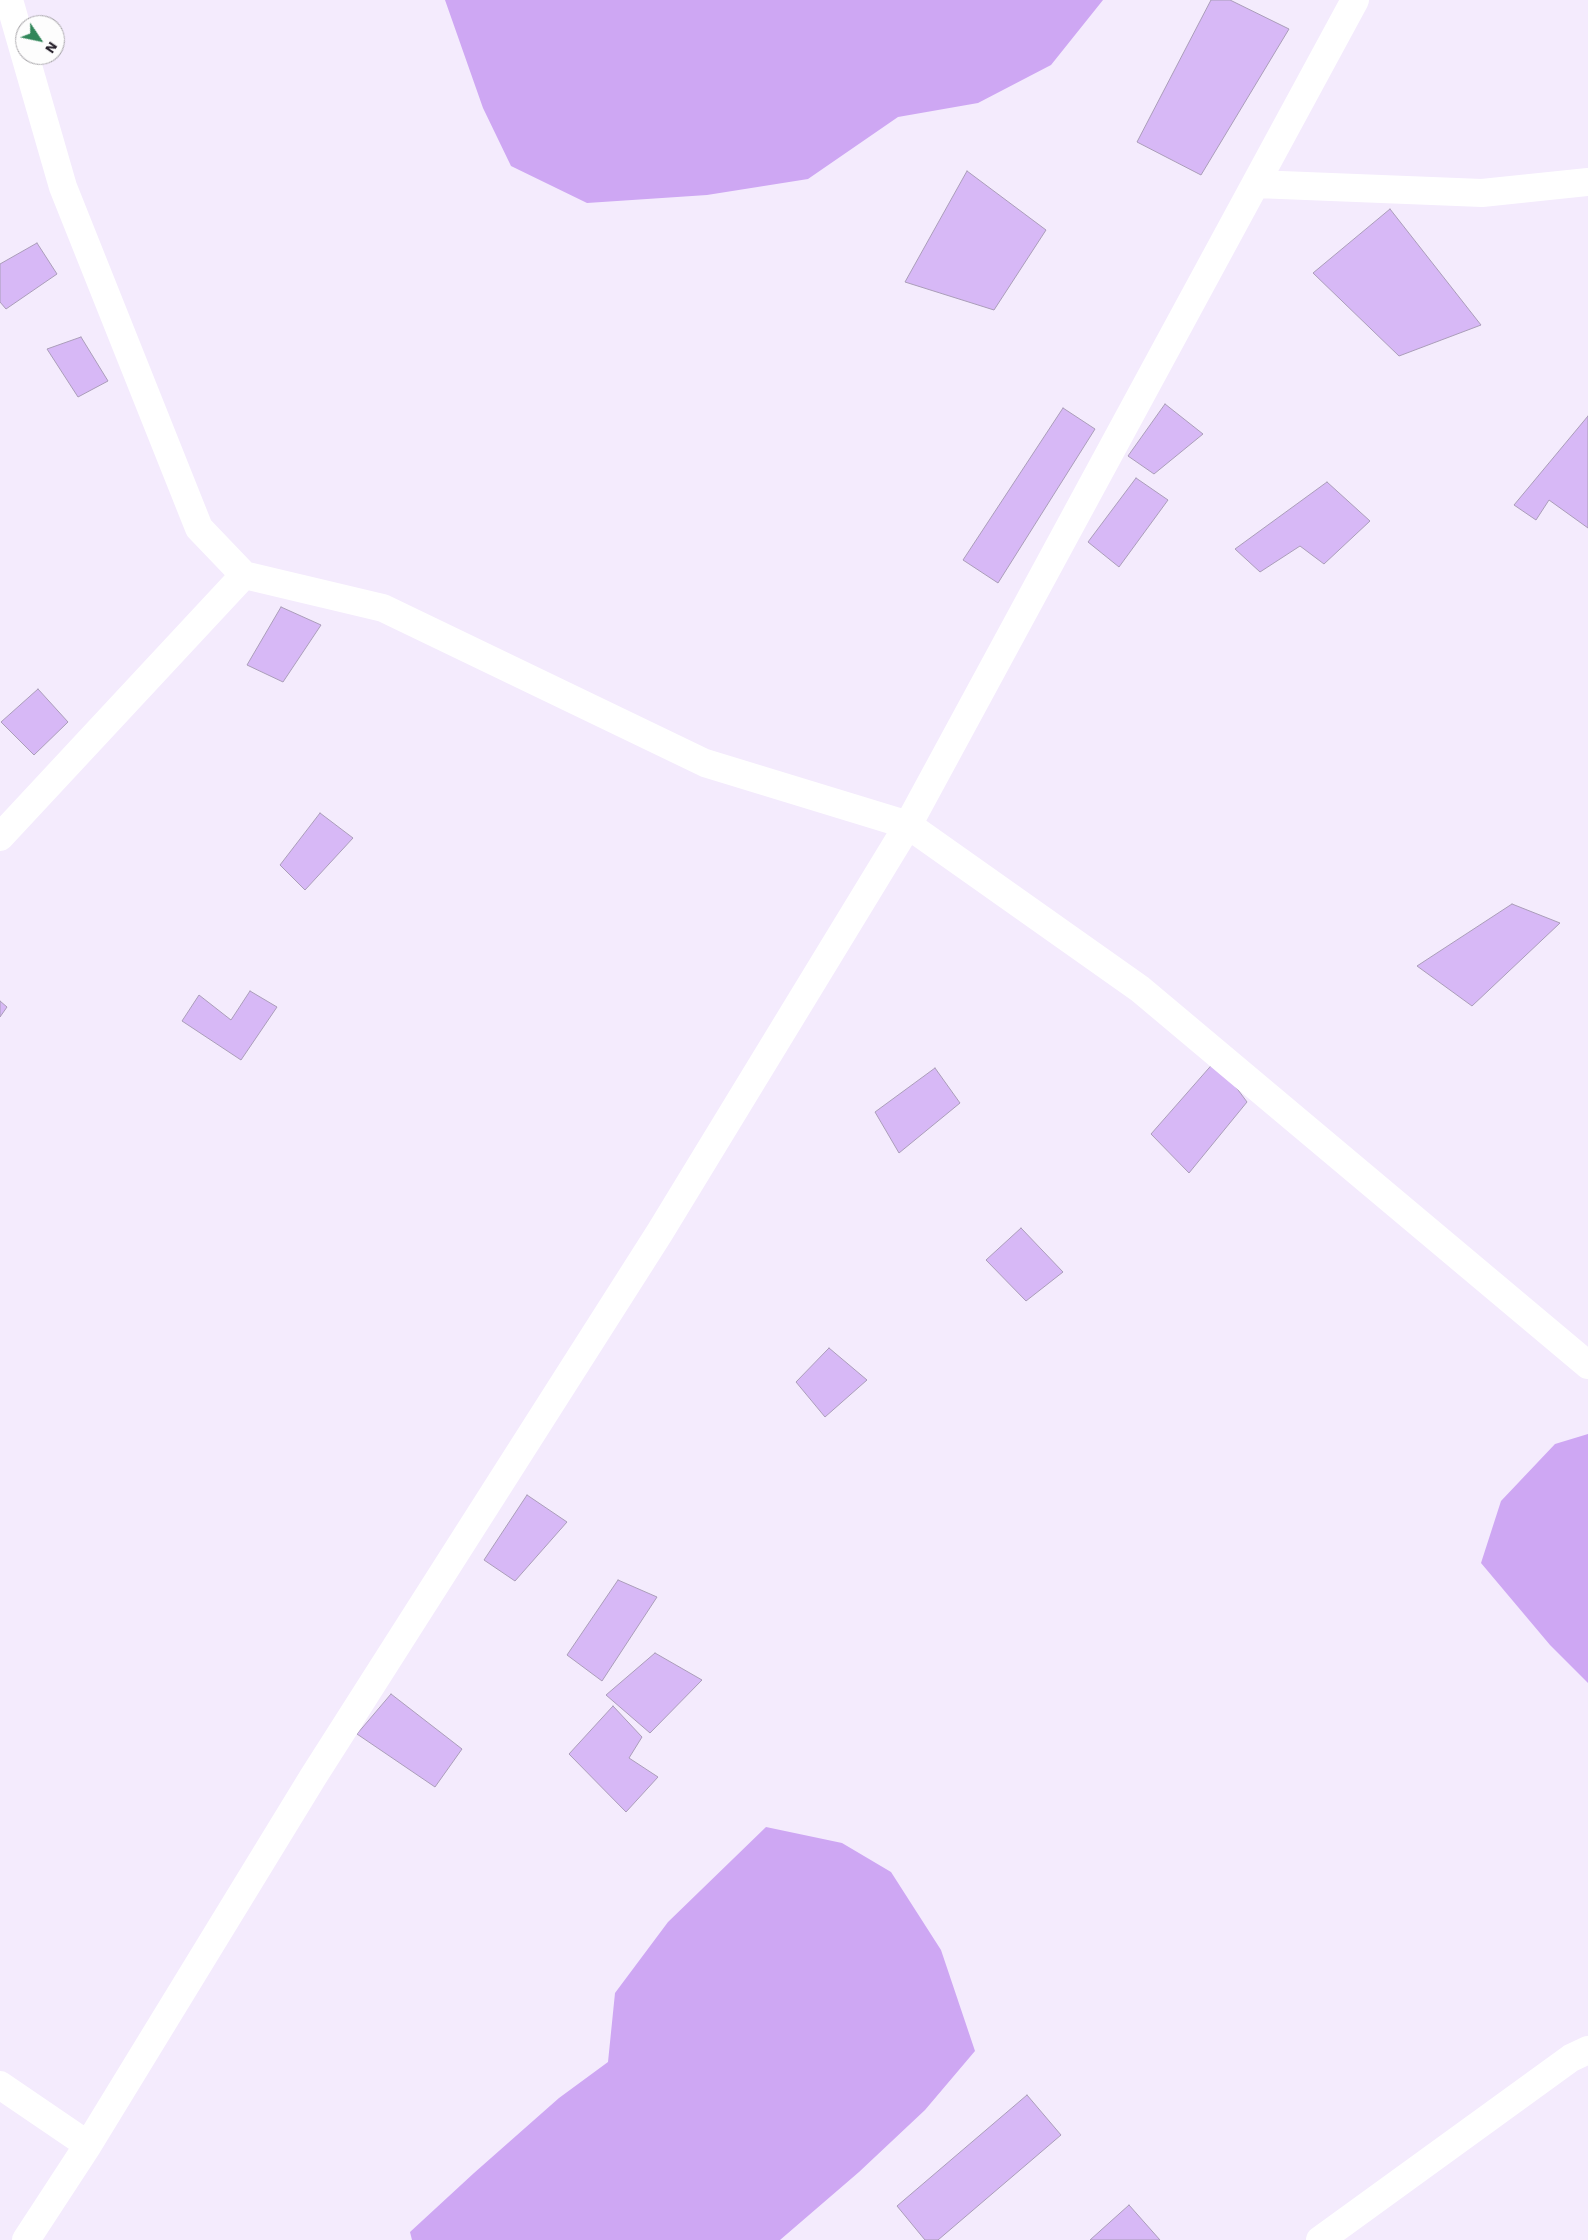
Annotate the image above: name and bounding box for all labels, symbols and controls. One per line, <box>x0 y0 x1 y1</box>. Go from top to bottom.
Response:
north arrow <box>15 15 65 65</box>
text: N <box>42 39 61 57</box>

